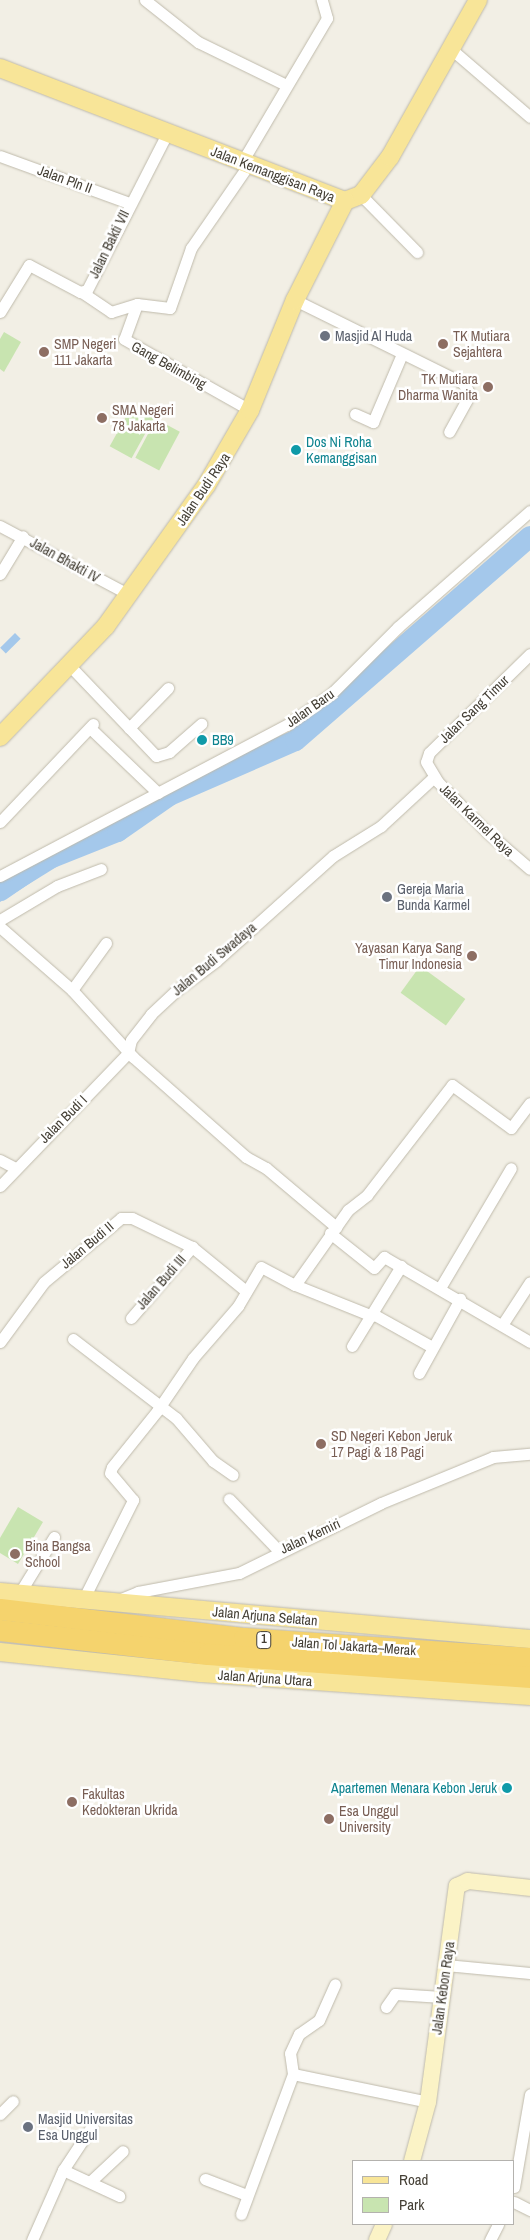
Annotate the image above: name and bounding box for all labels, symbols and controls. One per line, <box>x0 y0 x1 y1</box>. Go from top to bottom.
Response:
street label: Jalan Kemanggisan Raya <box>209 143 337 205</box>
street label: Jalan Pln II <box>35 161 95 197</box>
street label: Jalan Bakti VII <box>85 207 133 281</box>
place label: Masjid Al Huda <box>335 328 413 344</box>
place label: TK Mutiara Sejahtera <box>453 328 510 361</box>
marker: Masjid Al Huda <box>319 330 331 342</box>
place label: SMP Negeri 111 Jakarta <box>54 336 117 368</box>
street label: Gang Belimbing <box>129 338 209 392</box>
marker: TK Mutiara Sejahtera <box>437 338 449 350</box>
marker: SMP Negeri 111 Jakarta <box>38 346 50 358</box>
place label: TK Mutiara Dharma Wanita <box>398 371 478 404</box>
marker: TK Mutiara Dharma Wanita <box>482 381 494 393</box>
place label: SMA Negeri 78 Jakarta <box>112 402 175 434</box>
marker: SMA Negeri 78 Jakarta <box>96 412 108 424</box>
place label: Dos Ni Roha Kemanggisan <box>306 434 377 467</box>
marker: Dos Ni Roha Kemanggisan <box>290 444 302 456</box>
street label: Jalan Budi Raya <box>172 449 234 529</box>
street label: Jalan Bhakti IV <box>27 534 103 586</box>
street label: Jalan Sang Timur <box>436 672 512 746</box>
street label: Jalan Baru <box>283 685 337 731</box>
place label: BB9 <box>212 732 234 748</box>
marker: BB9 <box>196 734 208 746</box>
street label: Jalan Karmel Raya <box>436 780 518 860</box>
place label: Gereja Maria Bunda Karmel <box>397 881 470 914</box>
marker: Gereja Maria Bunda Karmel <box>381 891 393 903</box>
street label: Jalan Budi Swadaya <box>169 919 259 999</box>
place label: Yayasan Karya Sang Timur Indonesia <box>355 940 462 972</box>
marker: Yayasan Karya Sang Timur Indonesia <box>466 950 478 962</box>
street label: Jalan Budi I <box>36 1092 90 1146</box>
street label: Jalan Budi II <box>57 1218 117 1272</box>
street label: Jalan Budi III <box>133 1251 189 1313</box>
place label: SD Negeri Kebon Jeruk 17 Pagi & 18 Pagi <box>331 1428 452 1460</box>
marker: SD Negeri Kebon Jeruk 17 Pagi & 18 Pagi <box>315 1438 327 1450</box>
street label: Jalan Kemiri <box>277 1515 343 1557</box>
place label: Bina Bangsa School <box>25 1538 91 1570</box>
marker: Bina Bangsa School <box>9 1548 21 1560</box>
street label: Jalan Arjuna Selatan <box>212 1603 318 1629</box>
road number: 1 <box>255 1630 273 1650</box>
street label: Jalan Tol Jakarta–Merak <box>291 1633 417 1659</box>
street label: Jalan Arjuna Utara <box>217 1666 313 1690</box>
place label: Apartemen Menara Kebon Jeruk <box>331 1780 497 1796</box>
marker: Apartemen Menara Kebon Jeruk <box>501 1782 513 1794</box>
place label: Fakultas Kedokteran Ukrida <box>82 1786 178 1818</box>
marker: Fakultas Kedokteran Ukrida <box>66 1796 78 1808</box>
place label: Esa Unggul University <box>339 1803 398 1835</box>
marker: Esa Unggul University <box>323 1813 335 1825</box>
street label: Jalan Kebon Raya <box>428 1940 458 2036</box>
place label: Masjid Universitas Esa Unggul <box>38 2111 133 2144</box>
marker: Masjid Universitas Esa Unggul <box>22 2121 34 2133</box>
legend <box>352 2160 515 2225</box>
text: Road <box>399 2169 428 2190</box>
text: Park <box>399 2194 424 2215</box>

